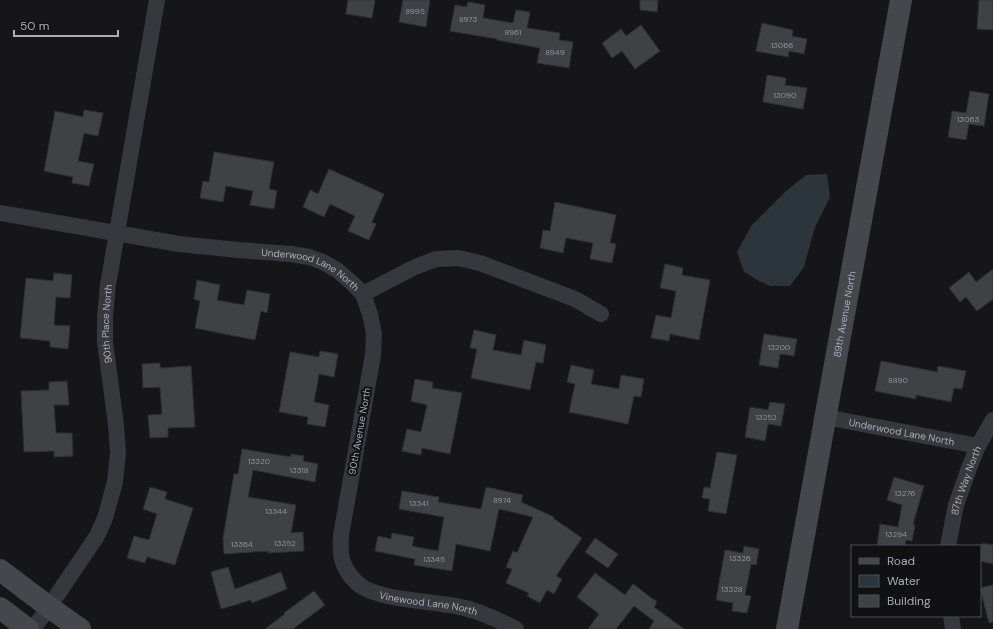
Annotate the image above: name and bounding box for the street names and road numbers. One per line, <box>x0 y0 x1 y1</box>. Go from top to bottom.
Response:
street label: Underwood Lane North <box>261 246 362 294</box>
street label: 89th Avenue North <box>830 270 859 358</box>
street label: 90th Place North <box>99 284 115 364</box>
street label: 90th Avenue North <box>345 386 374 476</box>
street label: Underwood Lane North <box>848 416 956 448</box>
street label: 87th Way North <box>948 444 984 516</box>
street label: Vinewood Lane North <box>378 588 480 618</box>

